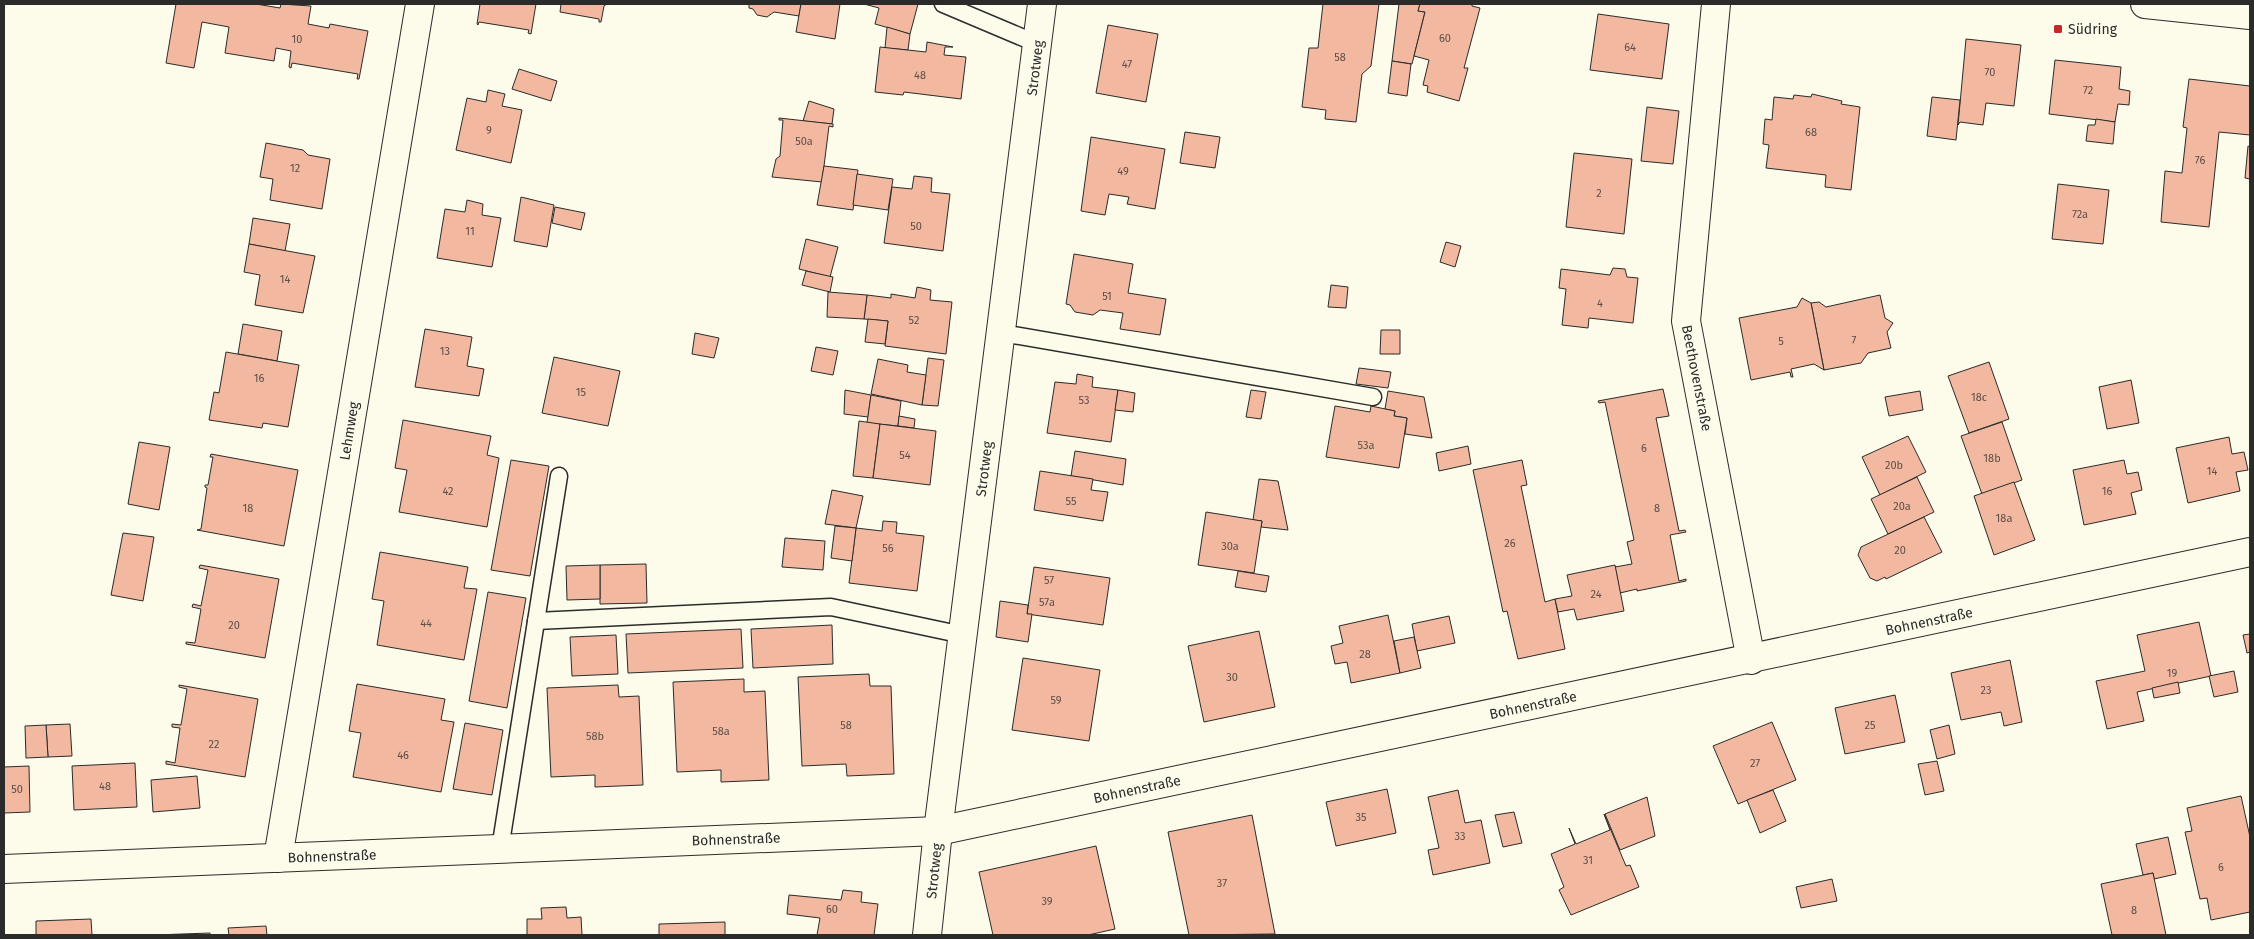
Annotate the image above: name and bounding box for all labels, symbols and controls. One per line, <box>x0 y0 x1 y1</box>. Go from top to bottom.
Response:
place label: Südring <box>2068 21 2118 38</box>
marker: Südring <box>2052 23 2064 35</box>
house number: 60 <box>1439 32 1451 45</box>
house number: 10 <box>292 33 302 46</box>
street label: Strotweg <box>1024 39 1047 97</box>
house number: 64 <box>1624 41 1636 54</box>
house number: 58 <box>1334 51 1346 64</box>
house number: 47 <box>1122 58 1132 71</box>
house number: 70 <box>1985 66 1995 79</box>
house number: 48 <box>914 69 926 82</box>
house number: 72 <box>2083 84 2093 97</box>
house number: 9 <box>486 124 492 137</box>
house number: 68 <box>1805 126 1817 139</box>
house number: 50a <box>795 135 813 148</box>
house number: 76 <box>2195 154 2205 167</box>
house number: 12 <box>290 162 300 175</box>
house number: 49 <box>1117 165 1129 178</box>
house number: 2 <box>1596 187 1602 200</box>
house number: 72a <box>2072 208 2088 221</box>
house number: 50 <box>910 220 922 233</box>
house number: 11 <box>465 225 475 238</box>
house number: 14 <box>280 273 290 286</box>
house number: 51 <box>1102 290 1112 303</box>
house number: 4 <box>1597 297 1603 310</box>
house number: 52 <box>909 314 919 327</box>
street label: Beethovenstraße <box>1678 324 1715 433</box>
house number: 7 <box>1852 334 1857 347</box>
house number: 5 <box>1778 335 1784 348</box>
house number: 13 <box>440 345 450 358</box>
house number: 16 <box>254 372 264 385</box>
house number: 15 <box>576 386 587 399</box>
house number: 18c <box>1971 391 1987 404</box>
house number: 53 <box>1079 394 1089 407</box>
street label: Lehmweg <box>336 400 363 462</box>
house number: 53a <box>1358 439 1374 452</box>
street label: Strotweg <box>973 440 996 498</box>
house number: 6 <box>1641 442 1647 455</box>
house number: 54 <box>899 449 911 462</box>
house number: 18b <box>1983 452 2001 465</box>
house number: 20b <box>1885 459 1903 472</box>
house number: 14 <box>2207 465 2217 478</box>
house number: 42 <box>442 485 454 498</box>
house number: 16 <box>2102 485 2112 498</box>
house number: 55 <box>1066 495 1077 508</box>
house number: 20a <box>1893 500 1911 513</box>
house number: 18 <box>243 502 253 515</box>
house number: 8 <box>1654 502 1660 515</box>
house number: 18a <box>1996 512 2012 525</box>
house number: 26 <box>1504 537 1516 550</box>
house number: 30a <box>1221 540 1239 553</box>
house number: 56 <box>882 542 894 555</box>
house number: 20 <box>1894 544 1906 557</box>
house number: 57 <box>1044 574 1054 587</box>
house number: 24 <box>1591 588 1602 601</box>
house number: 57a <box>1039 596 1055 609</box>
street label: Bohnenstraße <box>1884 604 1974 639</box>
house number: 44 <box>420 617 432 630</box>
house number: 20 <box>228 619 240 632</box>
house number: 28 <box>1359 648 1371 661</box>
house number: 19 <box>2167 667 2177 680</box>
house number: 30 <box>1226 671 1238 684</box>
house number: 23 <box>1981 684 1991 697</box>
street label: Bohnenstraße <box>1488 688 1578 723</box>
house number: 59 <box>1050 694 1062 707</box>
house number: 58 <box>840 719 852 732</box>
house number: 25 <box>1865 719 1876 732</box>
house number: 58a <box>712 725 730 738</box>
house number: 58b <box>586 730 604 743</box>
house number: 22 <box>209 738 219 751</box>
house number: 46 <box>397 749 409 762</box>
house number: 27 <box>1750 757 1760 770</box>
street label: Bohnenstraße <box>1092 772 1182 807</box>
house number: 48 <box>99 780 111 793</box>
house number: 50 <box>11 783 23 796</box>
house number: 35 <box>1356 811 1367 824</box>
street label: Bohnenstraße <box>691 829 781 850</box>
house number: 33 <box>1455 830 1465 843</box>
street label: Strotweg <box>923 842 946 900</box>
street label: Bohnenstraße <box>287 846 377 867</box>
house number: 31 <box>1583 854 1593 867</box>
house number: 6 <box>2218 861 2224 874</box>
house number: 37 <box>1217 877 1227 890</box>
house number: 39 <box>1041 895 1053 908</box>
house number: 60 <box>826 903 838 916</box>
house number: 8 <box>2131 904 2137 917</box>

